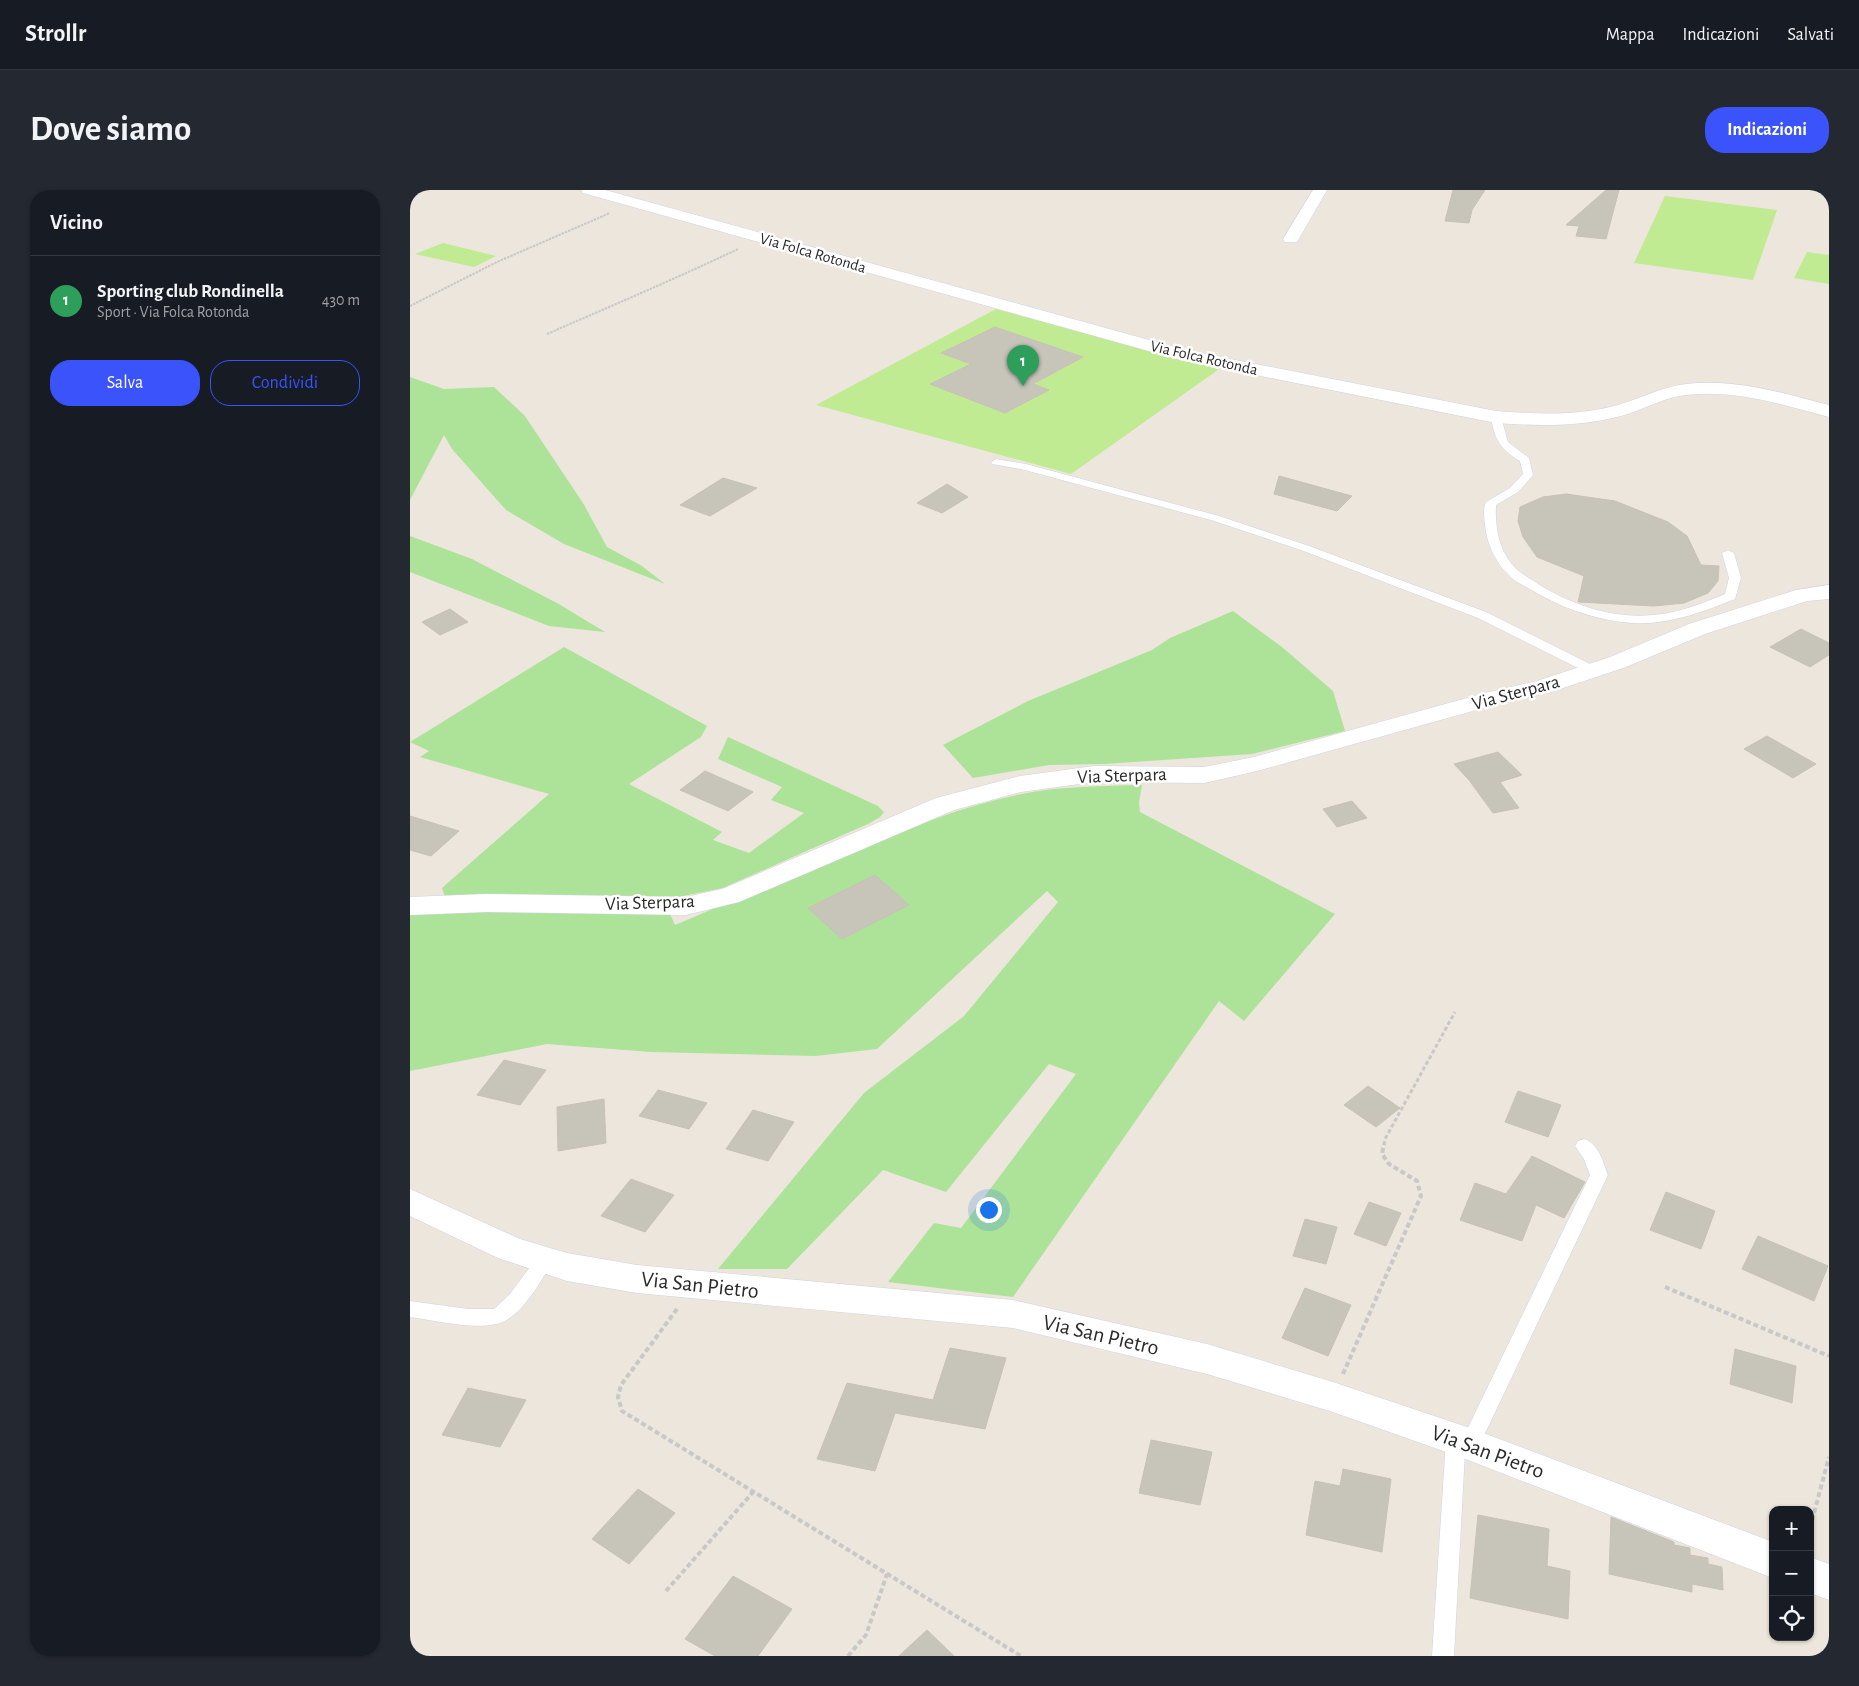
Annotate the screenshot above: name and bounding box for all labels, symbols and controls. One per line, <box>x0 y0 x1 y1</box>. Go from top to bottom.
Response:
text: Strollr <box>25 22 86 46</box>
text: Mappa <box>1606 26 1655 44</box>
text: Indicazioni <box>1683 26 1759 44</box>
text: Salvati <box>1787 26 1834 44</box>
button: Indicazioni <box>1705 107 1829 153</box>
text: Dove siamo <box>30 112 191 147</box>
text: Vicino <box>50 212 103 233</box>
street label: Via Folca Rotonda <box>758 230 868 276</box>
text: Sporting club Rondinella <box>97 282 284 301</box>
text: 1 <box>63 292 69 308</box>
text: 430 m <box>322 292 360 308</box>
text: Sport · Via Folca Rotonda <box>97 304 249 320</box>
street label: Via Folca Rotonda <box>1149 338 1259 378</box>
pin: 1 <box>1007 345 1039 386</box>
button: Salva <box>50 360 200 406</box>
button: Condividi <box>210 360 360 406</box>
street label: Via Sterpara <box>1470 672 1562 714</box>
street label: Via Sterpara <box>1077 765 1167 787</box>
street label: Via Sterpara <box>605 892 695 914</box>
your location <box>976 1197 1002 1223</box>
street label: Via San Pietro <box>640 1268 760 1302</box>
street label: Via San Pietro <box>1041 1311 1161 1359</box>
street label: Via San Pietro <box>1429 1421 1547 1483</box>
map controls <box>1769 1506 1814 1641</box>
button: + <box>1769 1506 1814 1551</box>
button: − <box>1769 1551 1814 1596</box>
button: locate <box>1769 1596 1814 1641</box>

